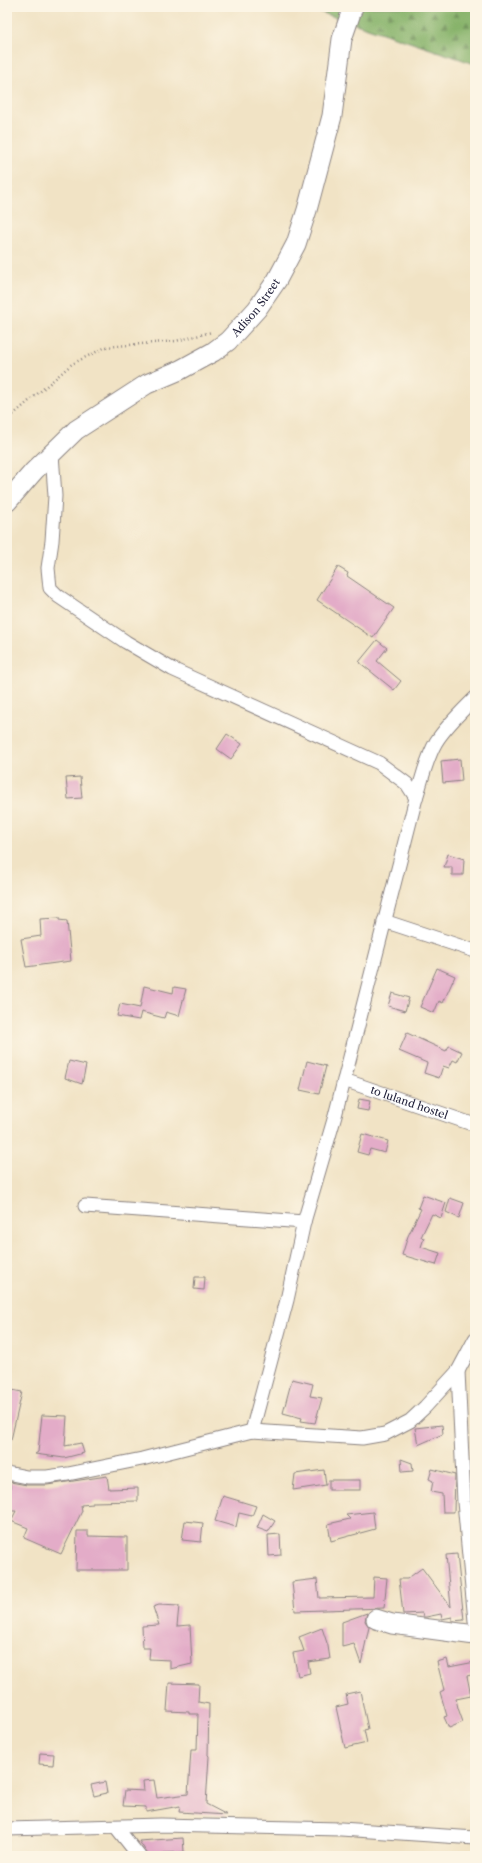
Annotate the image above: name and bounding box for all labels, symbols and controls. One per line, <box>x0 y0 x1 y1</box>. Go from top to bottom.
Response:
street label: Adison Street <box>228 276 283 340</box>
street label: to luland hostel <box>369 1083 451 1122</box>

